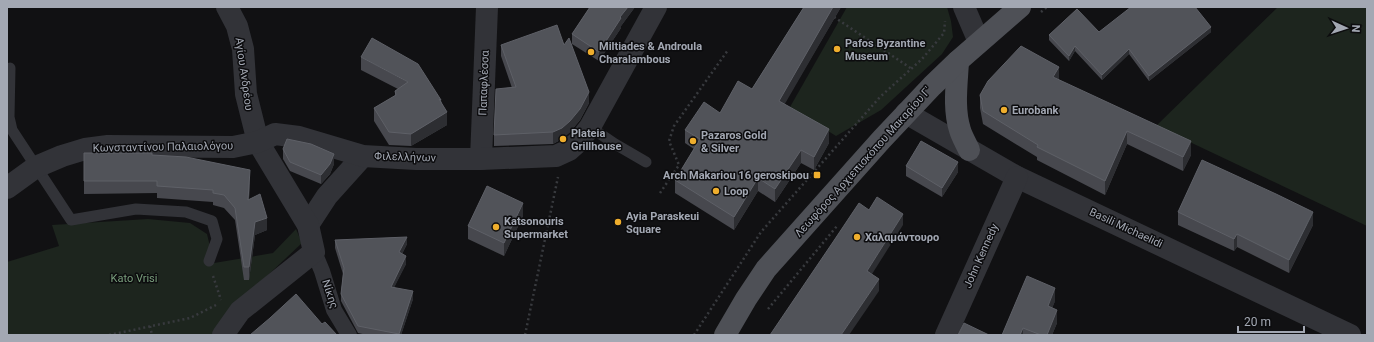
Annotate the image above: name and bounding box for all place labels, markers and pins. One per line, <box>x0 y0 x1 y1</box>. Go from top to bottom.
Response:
place label: Pafos Byzantine Museum <box>845 37 925 63</box>
place label: Miltiades & Androula Charalambous <box>599 40 702 66</box>
marker: Pafos Byzantine Museum <box>832 44 842 54</box>
marker: Miltiades & Androula Charalambous <box>586 47 596 57</box>
place label: Eurobank <box>1012 104 1059 117</box>
marker: Eurobank <box>999 105 1009 115</box>
place label: Plateia Grillhouse <box>571 127 621 153</box>
place label: Pazaros Gold & Silver <box>701 129 767 155</box>
marker: Plateia Grillhouse <box>558 134 568 144</box>
marker: Pazaros Gold & Silver <box>688 136 698 146</box>
place label: Arch Makariou 16 geroskipou <box>663 169 809 182</box>
marker: Arch Makariou 16 geroskipou <box>812 170 822 180</box>
place label: Loop <box>724 185 749 198</box>
marker: Loop <box>711 186 721 196</box>
place label: Ayia Paraskeui Square <box>626 210 699 236</box>
place label: Katsonouris Supermarket <box>504 215 568 241</box>
marker: Ayia Paraskeui Square <box>613 217 623 227</box>
marker: Katsonouris Supermarket <box>491 222 501 232</box>
place label: Χαλαμάντουρο <box>865 231 939 244</box>
marker: Χαλαμάντουρο <box>852 232 862 242</box>

